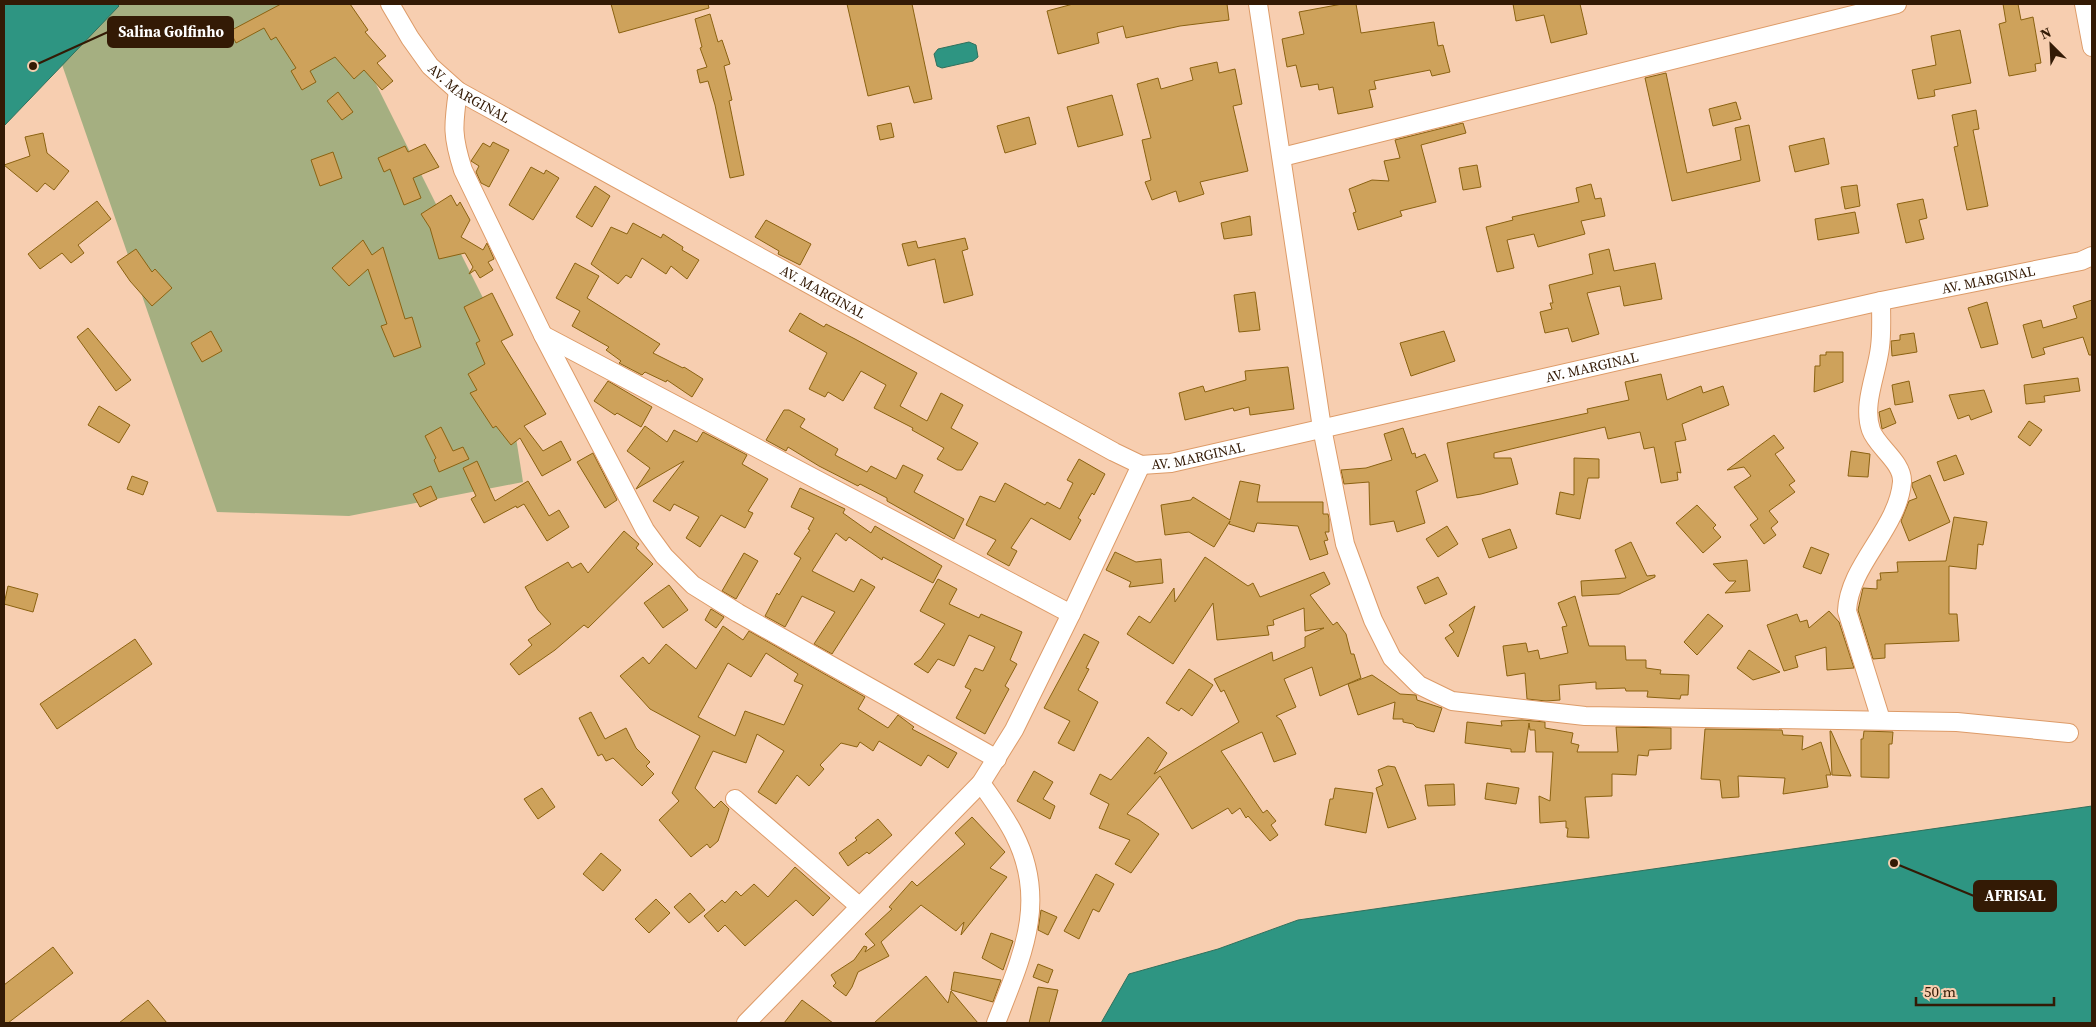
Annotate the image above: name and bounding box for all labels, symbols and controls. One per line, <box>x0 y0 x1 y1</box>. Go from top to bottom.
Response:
callout: Salina Golfinho <box>108 17 233 47</box>
north arrow <box>2026 20 2076 70</box>
text: Salina Golfinho <box>118 21 224 42</box>
text: N <box>2037 22 2054 44</box>
street label: AV. MARGINAL <box>424 59 514 128</box>
street label: AV. MARGINAL <box>777 260 869 324</box>
street label: AV. MARGINAL <box>1940 260 2037 299</box>
street label: AV. MARGINAL <box>1543 347 1641 387</box>
street label: AV. MARGINAL <box>1151 436 1247 474</box>
callout: AFRISAL <box>1974 881 2056 911</box>
text: AFRISAL <box>1984 885 2046 906</box>
scale bar <box>1916 974 2054 1006</box>
text: 50 m <box>1924 981 1956 1002</box>

